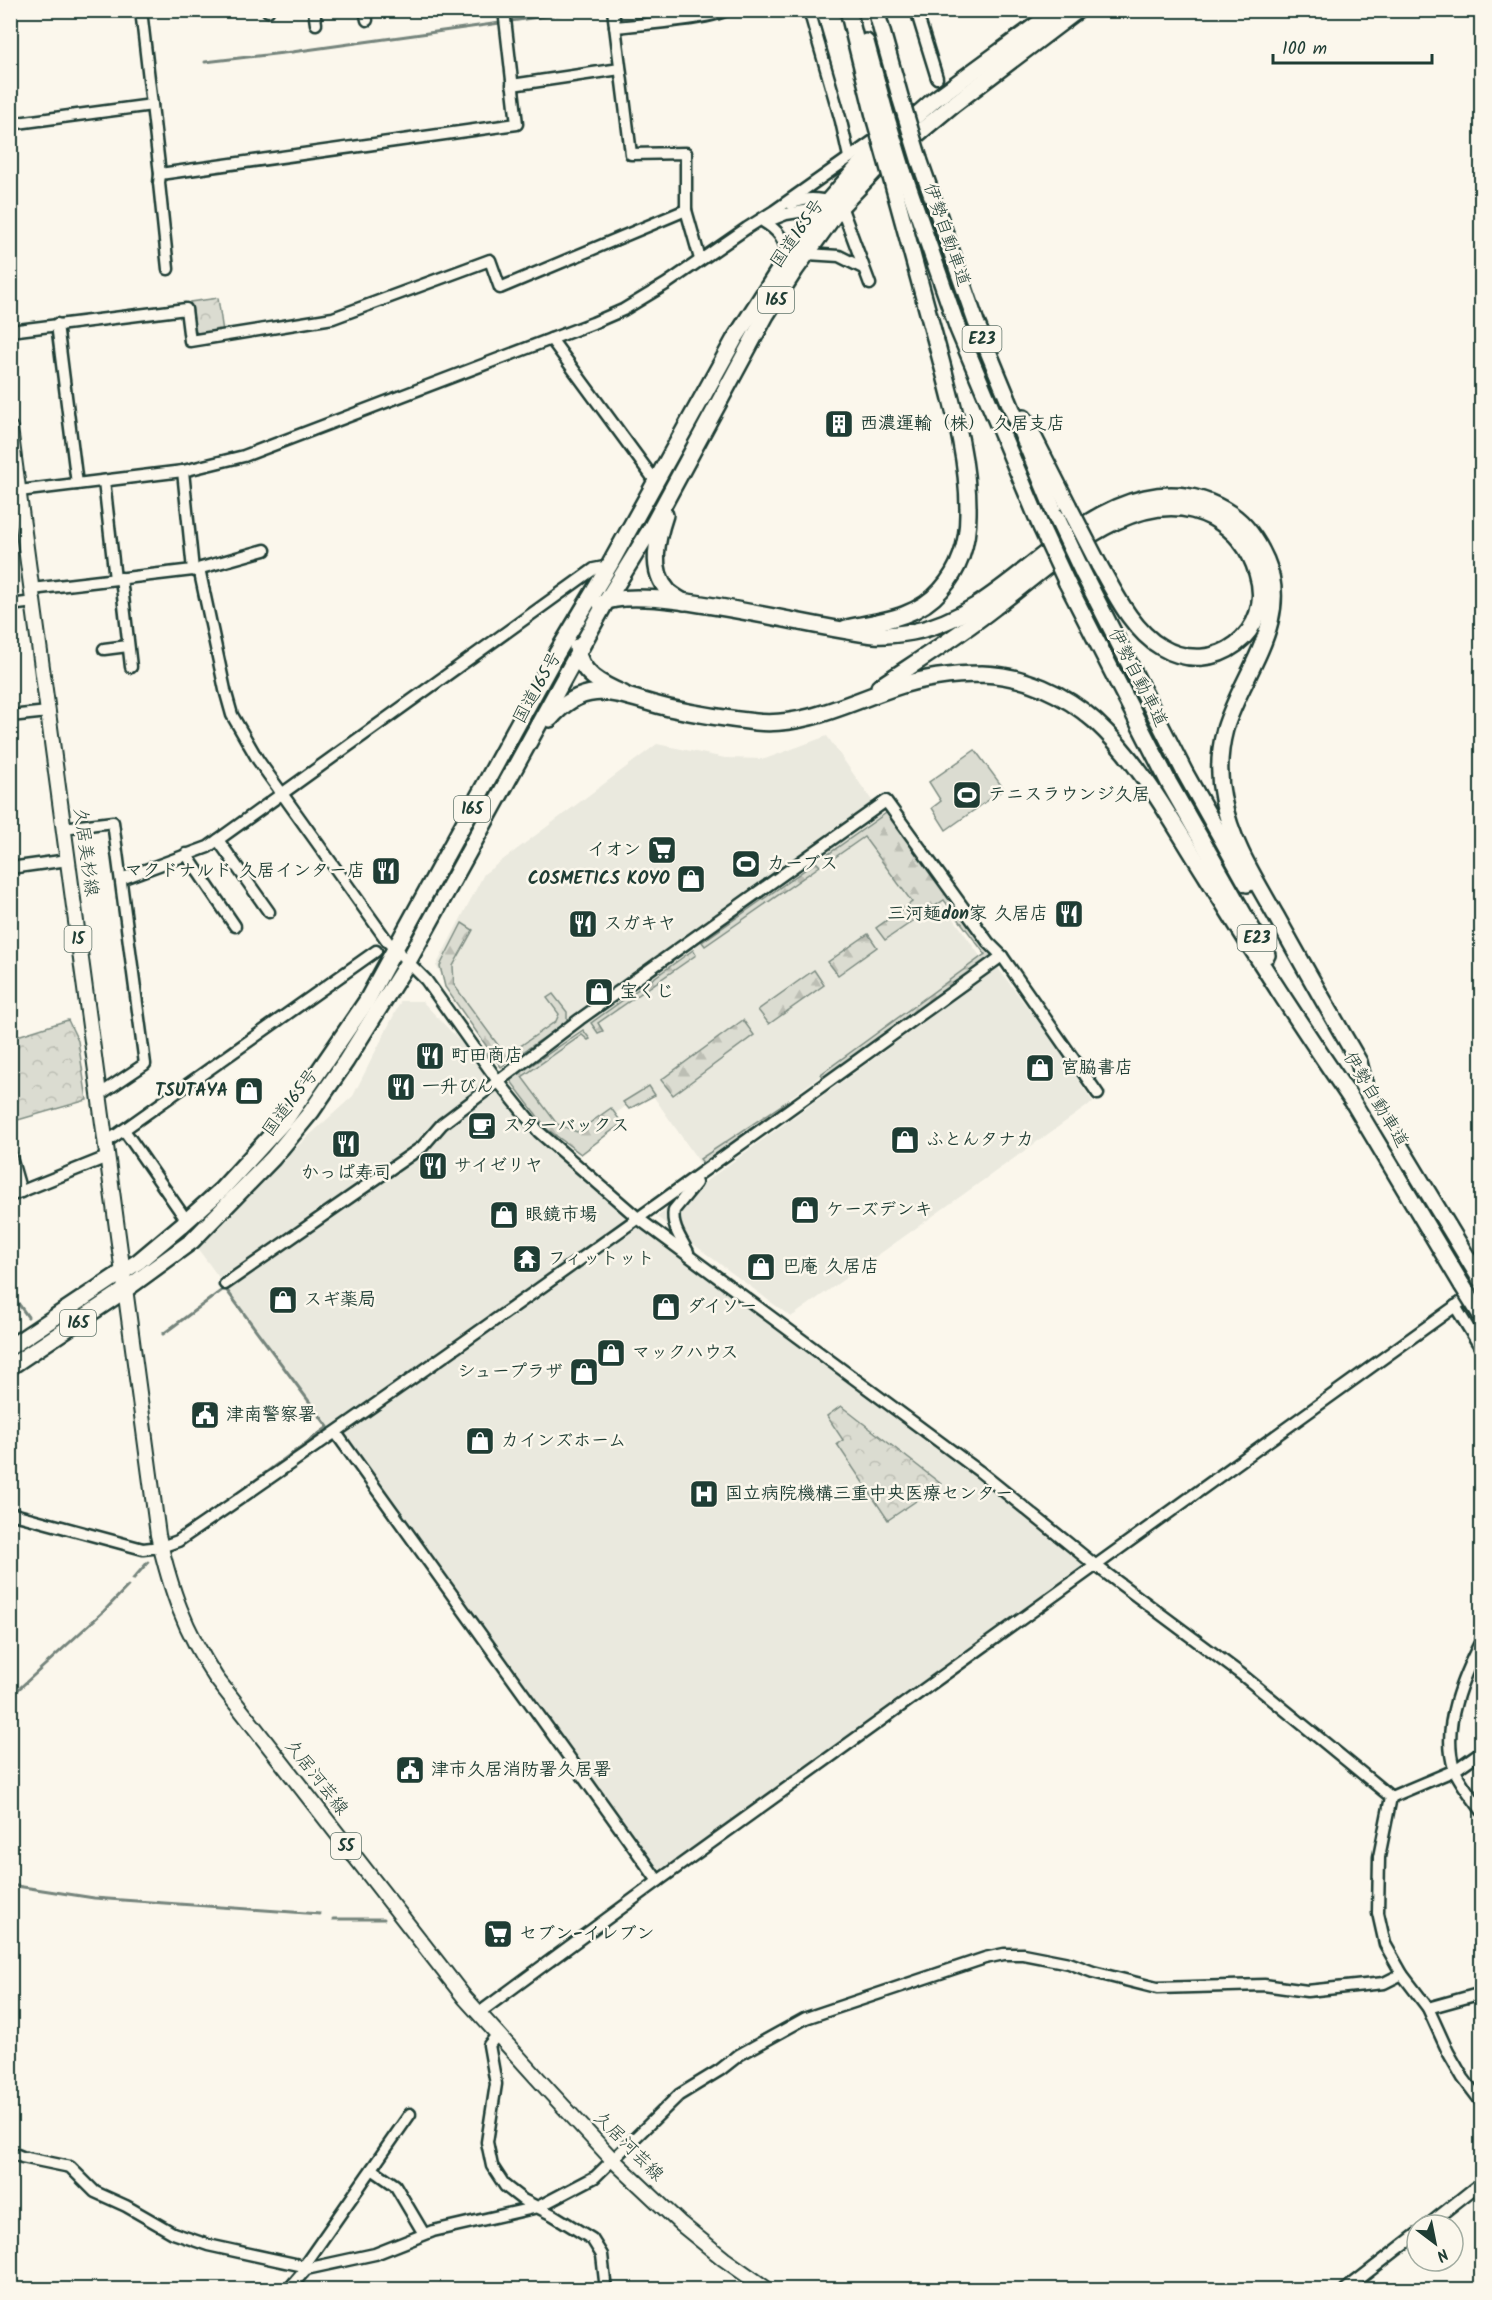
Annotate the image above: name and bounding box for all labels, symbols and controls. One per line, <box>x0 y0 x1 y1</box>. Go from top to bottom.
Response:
scale bar <box>1273 27 1432 65</box>
text: 100 m <box>1282 35 1327 64</box>
street label: 伊勢自動車道 <box>915 179 977 291</box>
street label: 国道165号 <box>763 193 833 275</box>
road number: 165 <box>758 287 794 313</box>
road number: E23 <box>962 326 1002 352</box>
building icon: 西濃運輸（株） 久居支店 <box>823 408 855 440</box>
place label: 西濃運輸（株） 久居支店 <box>860 410 1065 439</box>
street label: 伊勢自動車道 <box>1100 623 1174 733</box>
street label: 国道165号 <box>506 646 570 730</box>
sports icon: テニスラウンジ久居 <box>951 779 983 811</box>
place label: テニスラウンジ久居 <box>988 781 1150 810</box>
road number: 165 <box>454 796 490 822</box>
street label: 久居美杉線 <box>64 805 106 899</box>
supermarket icon: イオン <box>646 834 678 866</box>
place label: イオン <box>587 836 641 865</box>
sports icon: カーブス <box>730 848 762 880</box>
place label: カーブス <box>767 850 838 879</box>
restaurant icon: マクドナルド 久居インター店 <box>370 855 402 887</box>
place label: マクドナルド 久居インター店 <box>125 857 365 886</box>
shop icon: COSMETICS KOYO <box>675 863 707 895</box>
place label: COSMETICS KOYO <box>528 865 670 894</box>
restaurant icon: 三河麺don家 久居店 <box>1053 898 1085 930</box>
place label: 三河麺don家 久居店 <box>887 900 1048 929</box>
restaurant icon: スガキヤ <box>567 908 599 940</box>
place label: スガキヤ <box>604 910 676 939</box>
road number: E23 <box>1238 925 1276 951</box>
road number: 15 <box>64 926 92 952</box>
shop icon: 宝くじ <box>583 976 615 1008</box>
place label: 宝くじ <box>620 978 674 1007</box>
restaurant icon: 町田商店 <box>414 1040 446 1072</box>
place label: 町田商店 <box>451 1042 523 1071</box>
street label: 伊勢自動車道 <box>1335 1046 1415 1154</box>
shop icon: 宮脇書店 <box>1024 1052 1056 1084</box>
place label: 宮脇書店 <box>1061 1054 1133 1083</box>
street label: 国道165号 <box>256 1063 326 1143</box>
restaurant icon: 一升びん <box>385 1071 417 1103</box>
place label: 一升びん <box>422 1073 494 1102</box>
shop icon: TSUTAYA <box>233 1075 265 1107</box>
place label: TSUTAYA <box>155 1077 228 1106</box>
cafe icon: スターバックス <box>466 1110 498 1142</box>
place label: スターバックス <box>503 1112 629 1141</box>
shop icon: ふとんタナカ <box>889 1124 921 1156</box>
place label: ふとんタナカ <box>926 1126 1034 1155</box>
restaurant icon: かっぱ寿司 <box>330 1128 362 1160</box>
restaurant icon: サイゼリヤ <box>417 1150 449 1182</box>
place label: サイゼリヤ <box>454 1152 543 1181</box>
place label: かっぱ寿司 <box>301 1159 391 1188</box>
shop icon: ケーズデンキ <box>789 1194 821 1226</box>
place label: ケーズデンキ <box>826 1196 933 1225</box>
shop icon: 眼鏡市場 <box>488 1199 520 1231</box>
place label: 眼鏡市場 <box>525 1201 597 1230</box>
temple icon: フィットット <box>511 1243 543 1275</box>
place label: フィットット <box>548 1245 655 1274</box>
shop icon: 巴庵 久居店 <box>745 1251 777 1283</box>
place label: 巴庵 久居店 <box>782 1253 879 1282</box>
shop icon: スギ薬局 <box>267 1284 299 1316</box>
place label: スギ薬局 <box>304 1286 376 1315</box>
shop icon: ダイソー <box>650 1291 682 1323</box>
place label: ダイソー <box>687 1293 757 1322</box>
road number: 165 <box>60 1310 96 1336</box>
shop icon: マックハウス <box>595 1337 627 1369</box>
place label: マックハウス <box>632 1339 739 1368</box>
shop icon: シュープラザ <box>568 1356 600 1388</box>
place label: シュープラザ <box>458 1358 563 1387</box>
public building icon: 津南警察署 <box>189 1399 221 1431</box>
place label: 津南警察署 <box>226 1401 316 1430</box>
shop icon: カインズホーム <box>464 1425 496 1457</box>
place label: カインズホーム <box>501 1427 626 1456</box>
hospital icon: 国立病院機構三重中央医療センター <box>688 1478 720 1510</box>
place label: 国立病院機構三重中央医療センター <box>725 1480 1013 1509</box>
street label: 久居河芸線 <box>277 1734 355 1822</box>
public building icon: 津市久居消防署久居署 <box>394 1754 426 1786</box>
place label: 津市久居消防署久居署 <box>431 1756 611 1785</box>
road number: 55 <box>331 1833 361 1859</box>
supermarket icon: セブン-イレブン <box>482 1918 514 1950</box>
place label: セブン-イレブン <box>519 1920 655 1949</box>
street label: 久居河芸線 <box>586 2105 670 2189</box>
north arrow <box>1405 2213 1465 2273</box>
text: N <box>1431 2241 1453 2268</box>

